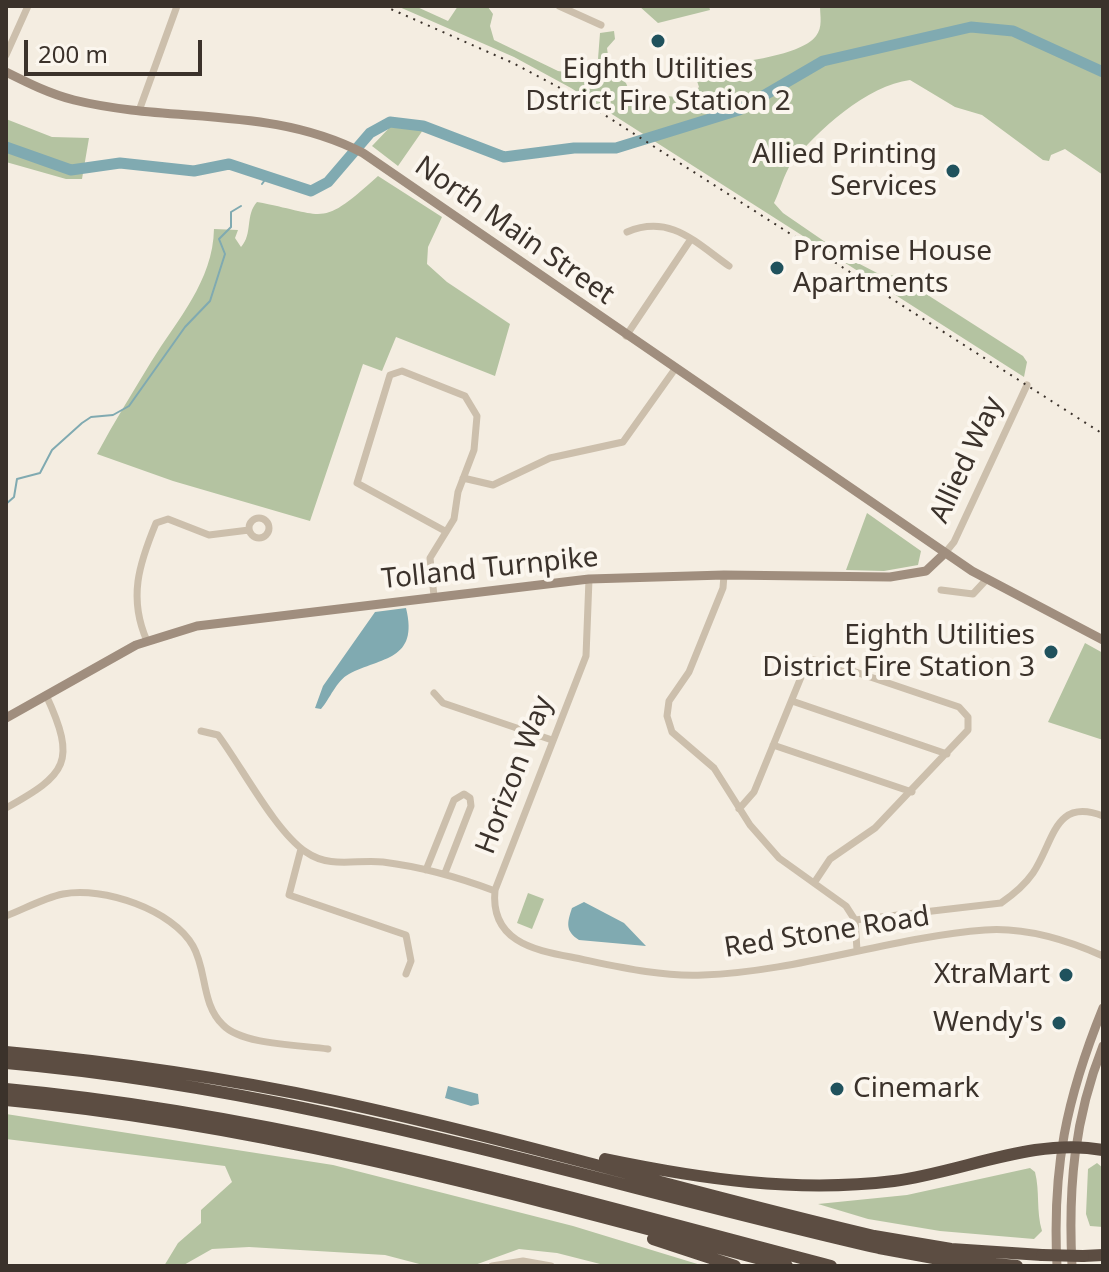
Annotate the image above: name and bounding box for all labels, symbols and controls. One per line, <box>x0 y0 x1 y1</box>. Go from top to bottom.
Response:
scale bar <box>28 24 206 74</box>
marker: Eighth Utilities Dstrict Fire Station 2 <box>649 32 667 50</box>
text: 200 m <box>38 37 108 70</box>
place label: Eighth Utilities Dstrict Fire Station 2 <box>525 53 791 119</box>
place label: Allied Printing Services <box>752 138 937 204</box>
street label: North Main Street <box>408 150 620 312</box>
marker: Allied Printing Services <box>944 162 962 180</box>
place label: Promise House Apartments <box>793 235 992 301</box>
marker: Promise House Apartments <box>768 259 786 277</box>
street label: Allied Way <box>923 392 1011 528</box>
street label: Tolland Turnpike <box>380 541 600 597</box>
place label: Eighth Utilities District Fire Station 3 <box>762 619 1035 685</box>
marker: Eighth Utilities District Fire Station 3 <box>1042 643 1060 661</box>
street label: Horizon Way <box>469 691 561 859</box>
street label: Red Stone Road <box>722 900 932 966</box>
place label: XtraMart <box>934 958 1050 992</box>
marker: XtraMart <box>1057 966 1075 984</box>
place label: Wendy's <box>933 1006 1043 1040</box>
marker: Wendy's <box>1050 1014 1068 1032</box>
place label: Cinemark <box>853 1072 979 1106</box>
marker: Cinemark <box>828 1080 846 1098</box>

